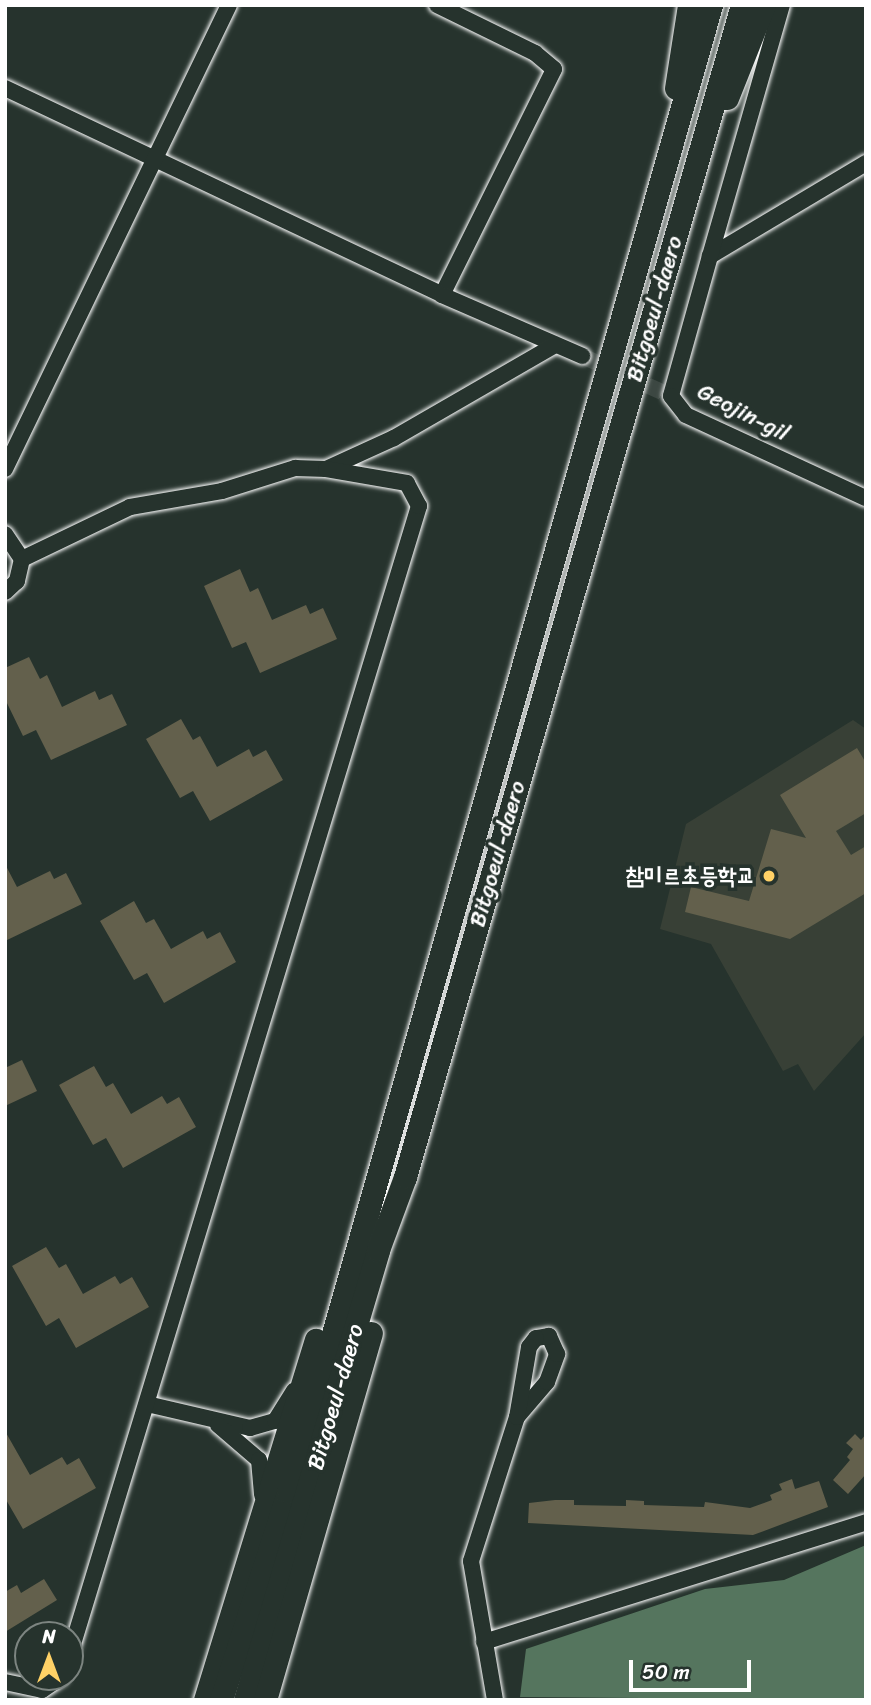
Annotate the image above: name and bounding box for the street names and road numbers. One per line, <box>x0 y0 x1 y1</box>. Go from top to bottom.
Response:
street label: Bitgoeul-daero <box>621 233 689 385</box>
street label: Geojin-gil <box>693 378 793 448</box>
street label: Bitgoeul-daero <box>464 778 532 930</box>
street label: Bitgoeul-daero <box>302 1321 370 1473</box>

